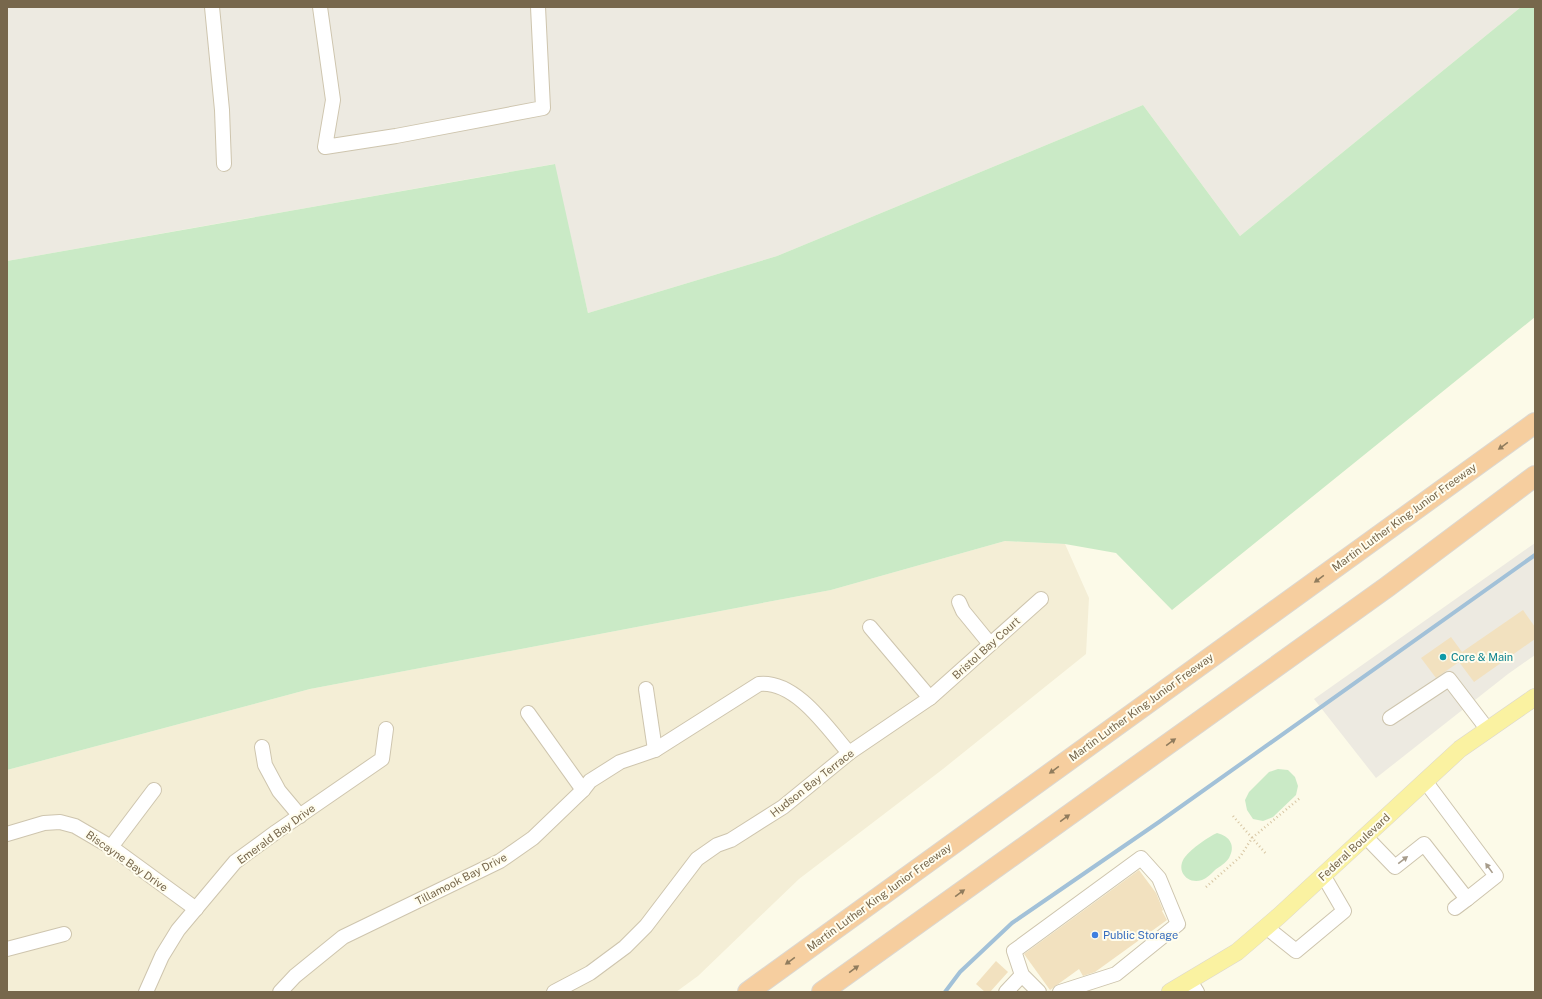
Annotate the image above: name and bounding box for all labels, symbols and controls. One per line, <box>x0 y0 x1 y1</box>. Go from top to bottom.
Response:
one-way arrow <box>1498 441 1509 450</box>
street label: Martin Luther King Junior Freeway <box>1330 461 1478 573</box>
one-way arrow <box>1313 575 1324 583</box>
street label: Bristol Bay Court <box>950 615 1022 681</box>
street label: Martin Luther King Junior Freeway <box>1067 651 1215 763</box>
place label: Core & Main <box>1451 651 1513 663</box>
marker: Core & Main <box>1438 652 1448 662</box>
one-way arrow <box>1166 738 1176 746</box>
street label: Hudson Bay Terrace <box>768 747 856 819</box>
one-way arrow <box>1049 766 1060 774</box>
street label: Emerald Bay Drive <box>235 802 317 866</box>
street label: Federal Boulevard <box>1316 811 1392 883</box>
one-way arrow <box>1060 814 1071 822</box>
street label: Biscayne Bay Drive <box>84 828 170 894</box>
street label: Martin Luther King Junior Freeway <box>805 841 953 953</box>
street label: Tillamook Bay Drive <box>413 851 509 907</box>
one-way arrow <box>1398 856 1409 864</box>
one-way arrow <box>1485 862 1493 873</box>
one-way arrow <box>954 889 965 898</box>
place label: Public Storage <box>1103 929 1178 941</box>
marker: Public Storage <box>1090 930 1100 940</box>
one-way arrow <box>785 957 795 965</box>
one-way arrow <box>849 965 859 973</box>

